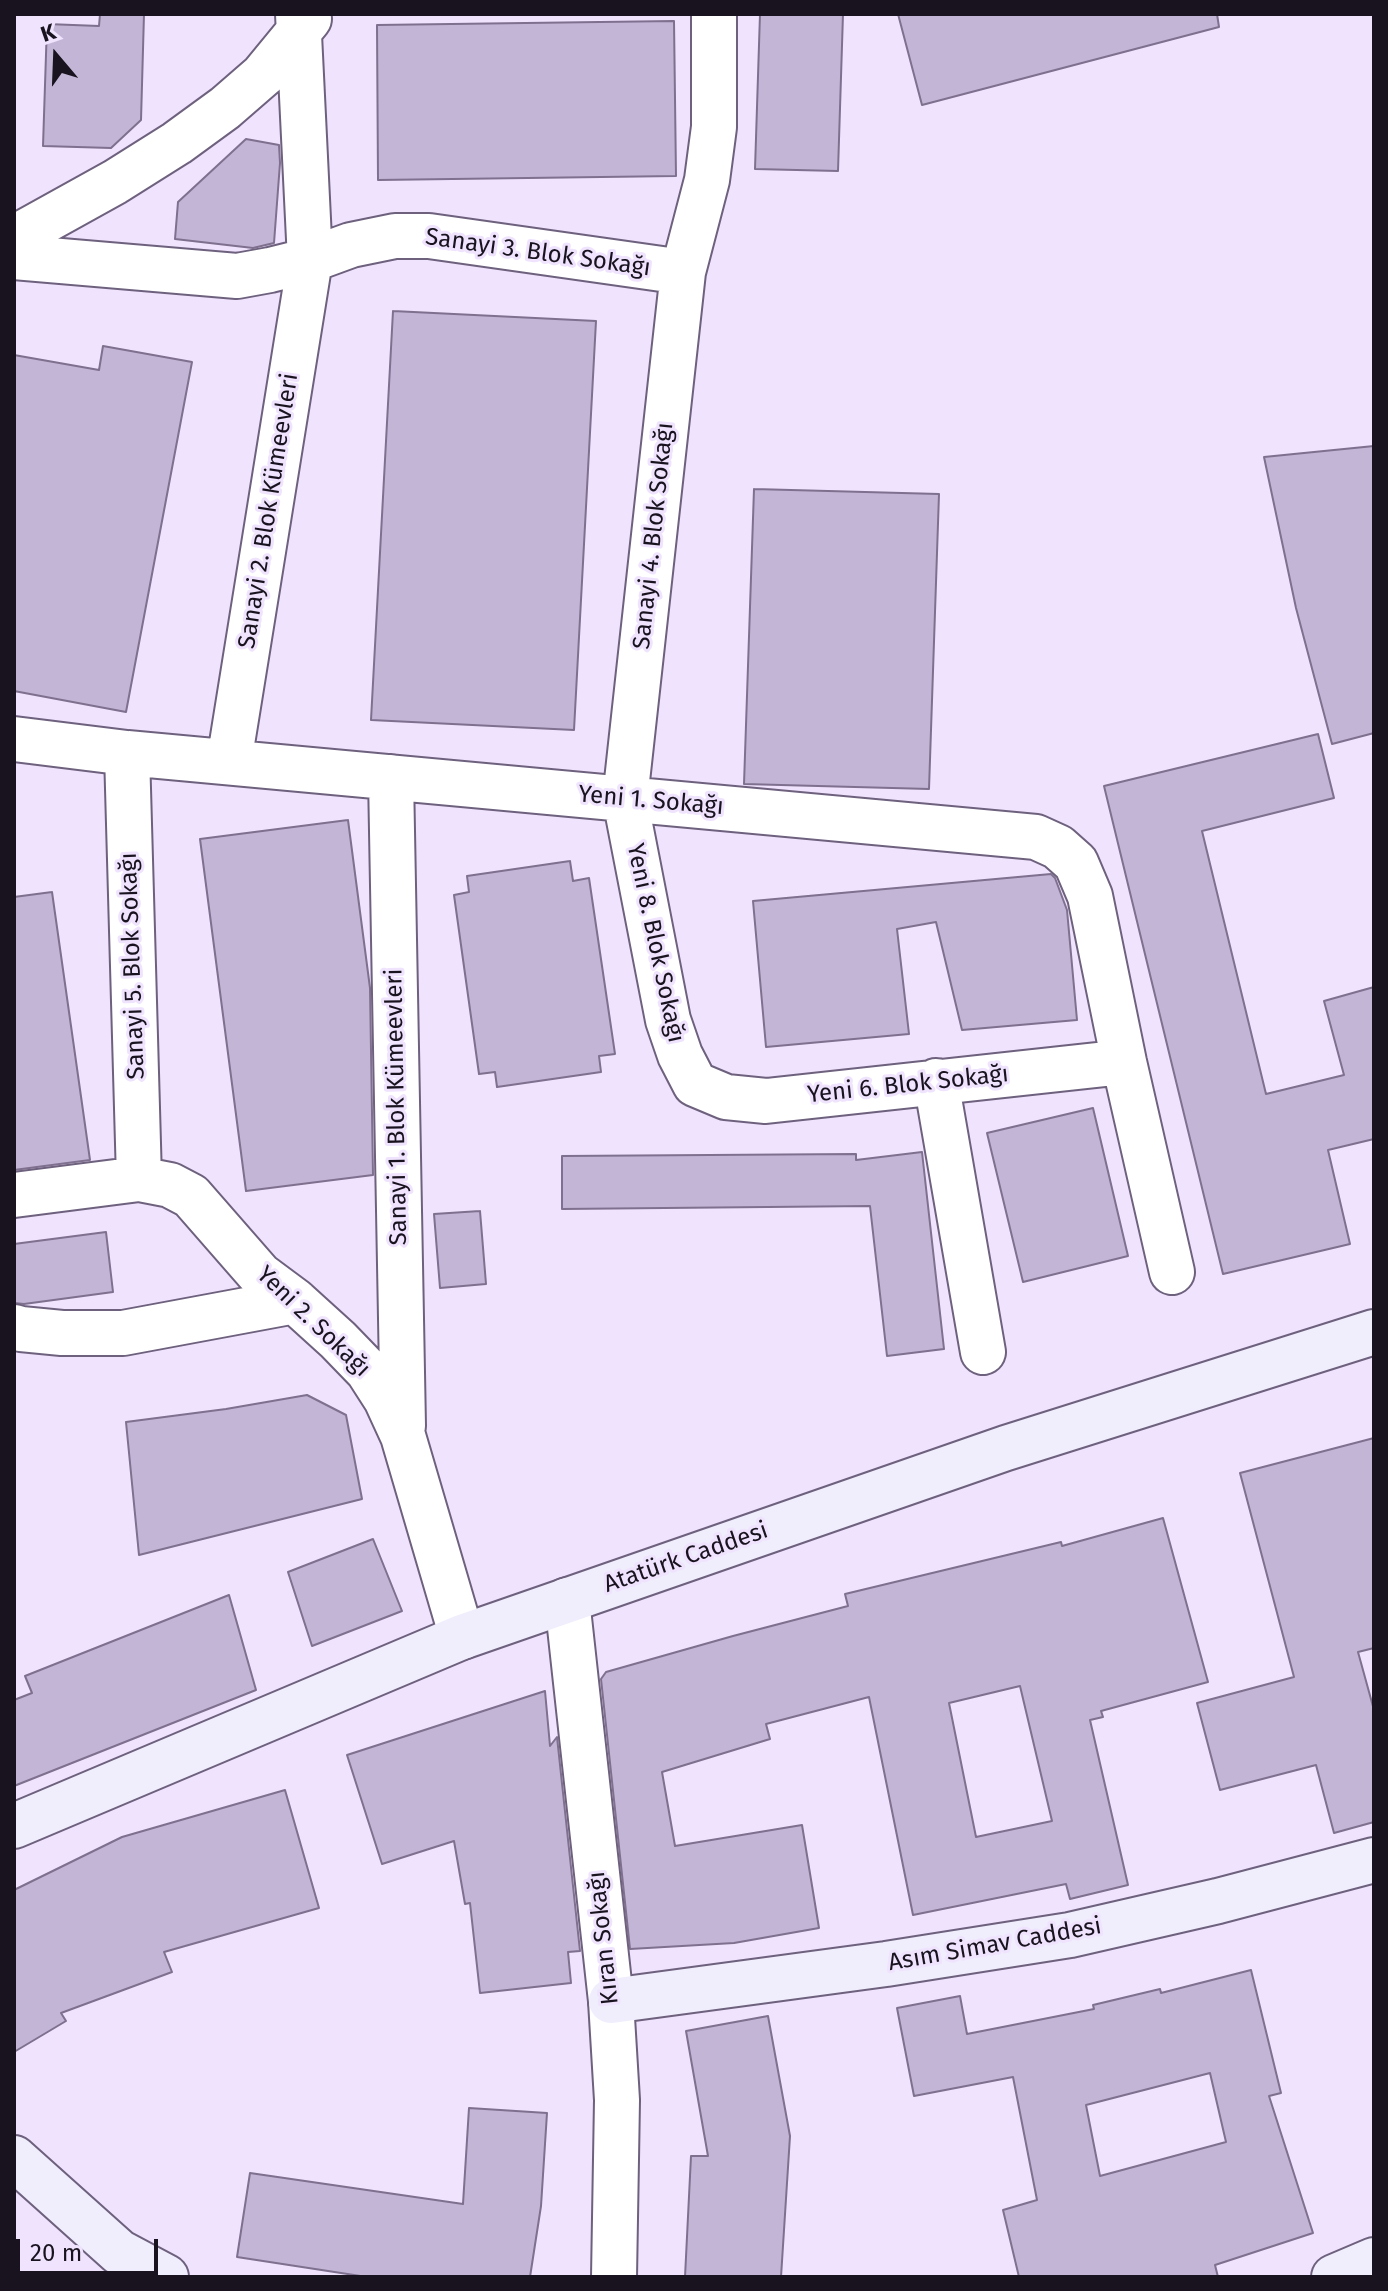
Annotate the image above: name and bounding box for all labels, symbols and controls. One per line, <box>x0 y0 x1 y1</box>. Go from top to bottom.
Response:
north arrow <box>16 16 96 96</box>
text: K <box>37 18 59 48</box>
street label: Sanayi 3. Blok Sokağı <box>424 223 652 283</box>
street label: Sanayi 2. Blok Kümeevleri <box>233 371 305 651</box>
street label: Sanayi 4. Blok Sokağı <box>628 421 680 651</box>
street label: Yeni 1. Sokağı <box>577 780 725 822</box>
street label: Yeni 8. Blok Sokağı <box>620 841 690 1045</box>
street label: Sanayi 5. Blok Sokağı <box>115 852 151 1080</box>
street label: Sanayi 1. Blok Kümeevleri <box>380 968 414 1246</box>
street label: Yeni 6. Blok Sokağı <box>806 1060 1010 1110</box>
street label: Yeni 2. Sokağı <box>250 1261 376 1383</box>
street label: Atatürk Caddesi <box>600 1516 772 1600</box>
street label: Kıran Sokağı <box>583 1870 625 2006</box>
street label: Asım Simav Caddesi <box>886 1912 1104 1978</box>
scale bar <box>20 2223 162 2273</box>
text: 20 m <box>30 2239 82 2267</box>

